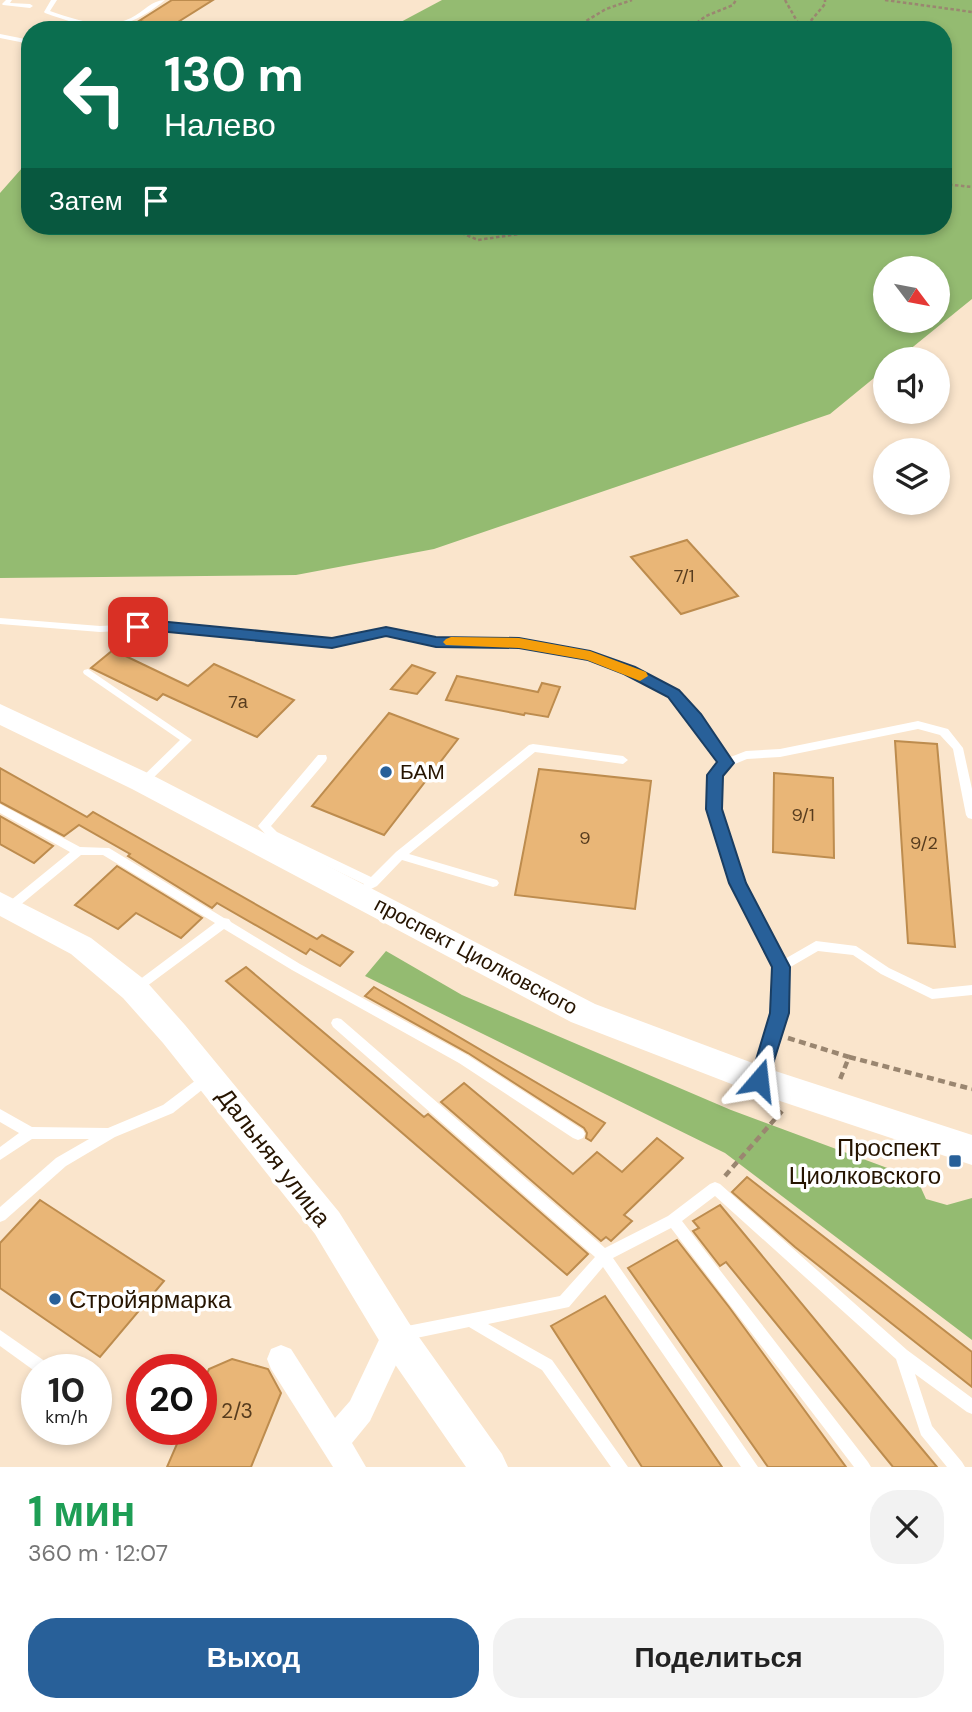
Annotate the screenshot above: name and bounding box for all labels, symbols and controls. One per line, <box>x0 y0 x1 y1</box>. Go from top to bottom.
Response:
text: 130 m <box>164 42 304 106</box>
icon: left <box>49 49 140 140</box>
text: Налево <box>164 104 276 146</box>
icon: arrive <box>137 182 175 220</box>
text: Затем <box>49 184 123 218</box>
north arrow <box>873 256 950 332</box>
map controls <box>873 256 950 515</box>
button: sound <box>873 347 950 424</box>
button: layers <box>873 438 950 515</box>
house number: 7/1 <box>674 564 694 588</box>
pin <box>108 597 168 657</box>
icon: arrive <box>119 608 157 646</box>
house number: 7а <box>228 690 249 714</box>
place label: БАМ <box>400 758 445 786</box>
marker: БАМ <box>378 764 394 780</box>
house number: 9/1 <box>791 803 815 827</box>
house number: 9 <box>579 826 591 850</box>
house number: 9/2 <box>910 831 938 855</box>
street label: проспект Циолковского <box>370 891 582 1021</box>
position arrow <box>722 1043 796 1117</box>
street label: Дальняя улица <box>210 1081 338 1233</box>
place label: Проспект Циолковского <box>789 1132 941 1191</box>
marker: Проспект Циолковского <box>947 1153 963 1169</box>
place label: Стройярмарка <box>69 1284 232 1315</box>
marker: Стройярмарка <box>47 1291 63 1307</box>
speed limit sign: 20 <box>126 1354 217 1445</box>
text: 10 <box>48 1367 85 1413</box>
house number: 2/3 <box>221 1397 253 1425</box>
text: km/h <box>45 1405 88 1429</box>
text: 1 мин <box>28 1484 135 1539</box>
button: close <box>870 1490 944 1564</box>
text: 360 m · 12:07 <box>28 1538 168 1568</box>
button: Выход <box>28 1618 479 1698</box>
button: Поделиться <box>493 1618 944 1698</box>

